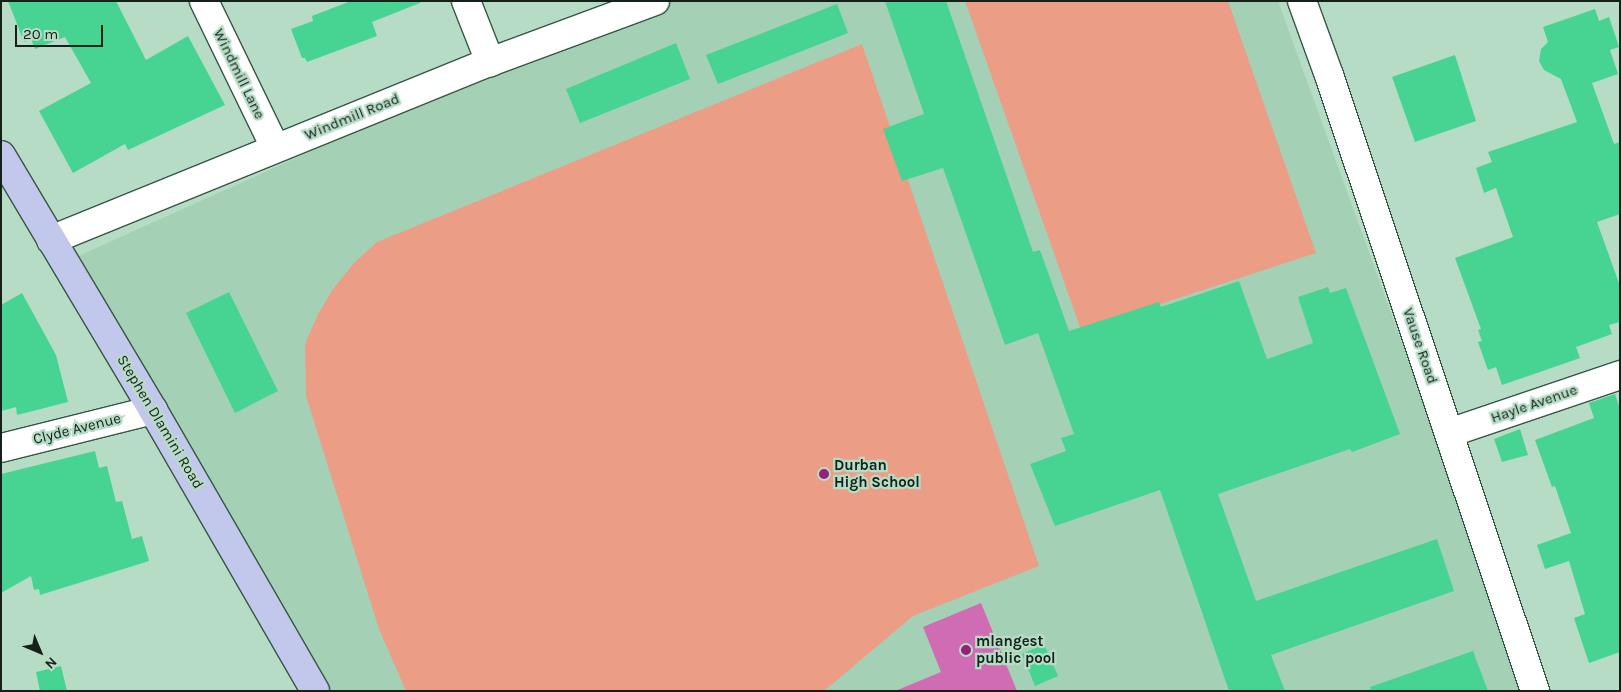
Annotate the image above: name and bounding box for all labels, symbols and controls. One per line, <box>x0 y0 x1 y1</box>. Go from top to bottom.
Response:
scale bar <box>18 15 105 47</box>
text: 20 m <box>23 25 58 43</box>
street label: Windmill Lane <box>209 26 269 122</box>
street label: Windmill Road <box>302 90 402 144</box>
street label: Vause Road <box>1399 306 1441 386</box>
street label: Stephen Dlamini Road <box>113 352 207 492</box>
street label: Hayle Avenue <box>1488 381 1580 427</box>
street label: Clyde Avenue <box>31 409 123 449</box>
place label: Durban High School <box>834 456 920 491</box>
marker: Durban High School <box>818 468 830 480</box>
north arrow <box>15 627 65 677</box>
place label: mlangest public pool <box>976 632 1056 667</box>
marker: mlangest public pool <box>960 644 972 656</box>
text: N <box>41 653 61 673</box>

